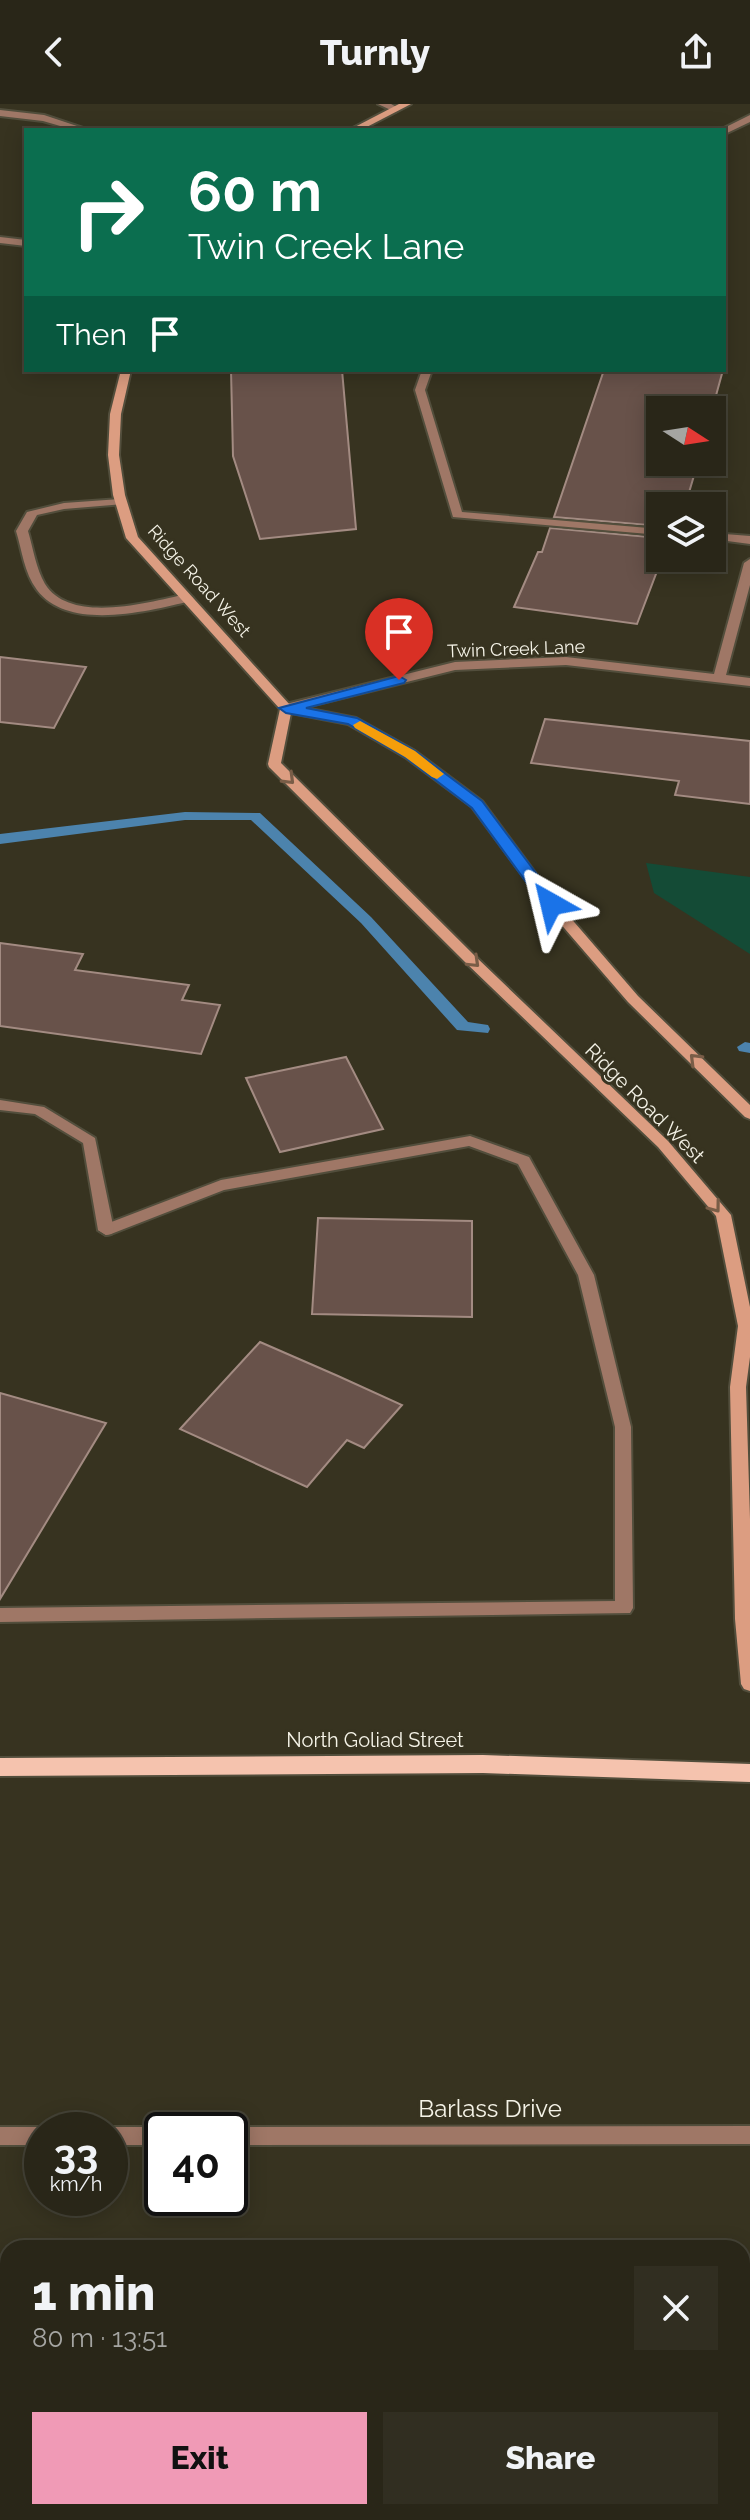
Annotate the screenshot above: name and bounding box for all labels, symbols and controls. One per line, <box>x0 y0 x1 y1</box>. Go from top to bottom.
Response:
icon: back <box>32 30 76 74</box>
icon: share <box>674 30 718 74</box>
text: Turnly <box>320 31 430 73</box>
text: 60 m <box>188 158 322 224</box>
icon: right <box>56 160 160 264</box>
text: Twin Creek Lane <box>188 225 464 267</box>
icon: arrive <box>143 312 187 356</box>
text: Then <box>56 317 127 352</box>
north arrow <box>646 396 726 476</box>
map controls <box>646 396 726 572</box>
button: layers <box>646 492 726 572</box>
street label: Ridge Road West <box>144 520 255 641</box>
pin <box>365 598 433 680</box>
icon: arrive <box>377 610 421 654</box>
street label: Twin Creek Lane <box>447 636 586 661</box>
one-way arrow <box>280 770 294 784</box>
position arrow <box>509 862 593 946</box>
one-way arrow <box>464 953 479 967</box>
street label: Ridge Road West <box>580 1038 710 1168</box>
one-way arrow <box>690 1054 704 1068</box>
one-way arrow <box>705 1198 719 1213</box>
street label: North Goliad Street <box>286 1728 464 1752</box>
street label: Barlass Drive <box>418 2094 562 2123</box>
speed limit sign: 40 <box>144 2112 248 2216</box>
text: 33 <box>54 2130 98 2177</box>
text: km/h <box>50 2172 102 2196</box>
text: 1 min <box>32 2265 155 2321</box>
button: close <box>634 2266 718 2350</box>
text: 80 m · 13:51 <box>32 2323 167 2353</box>
button: Exit <box>32 2412 367 2504</box>
button: Share <box>383 2412 718 2504</box>

